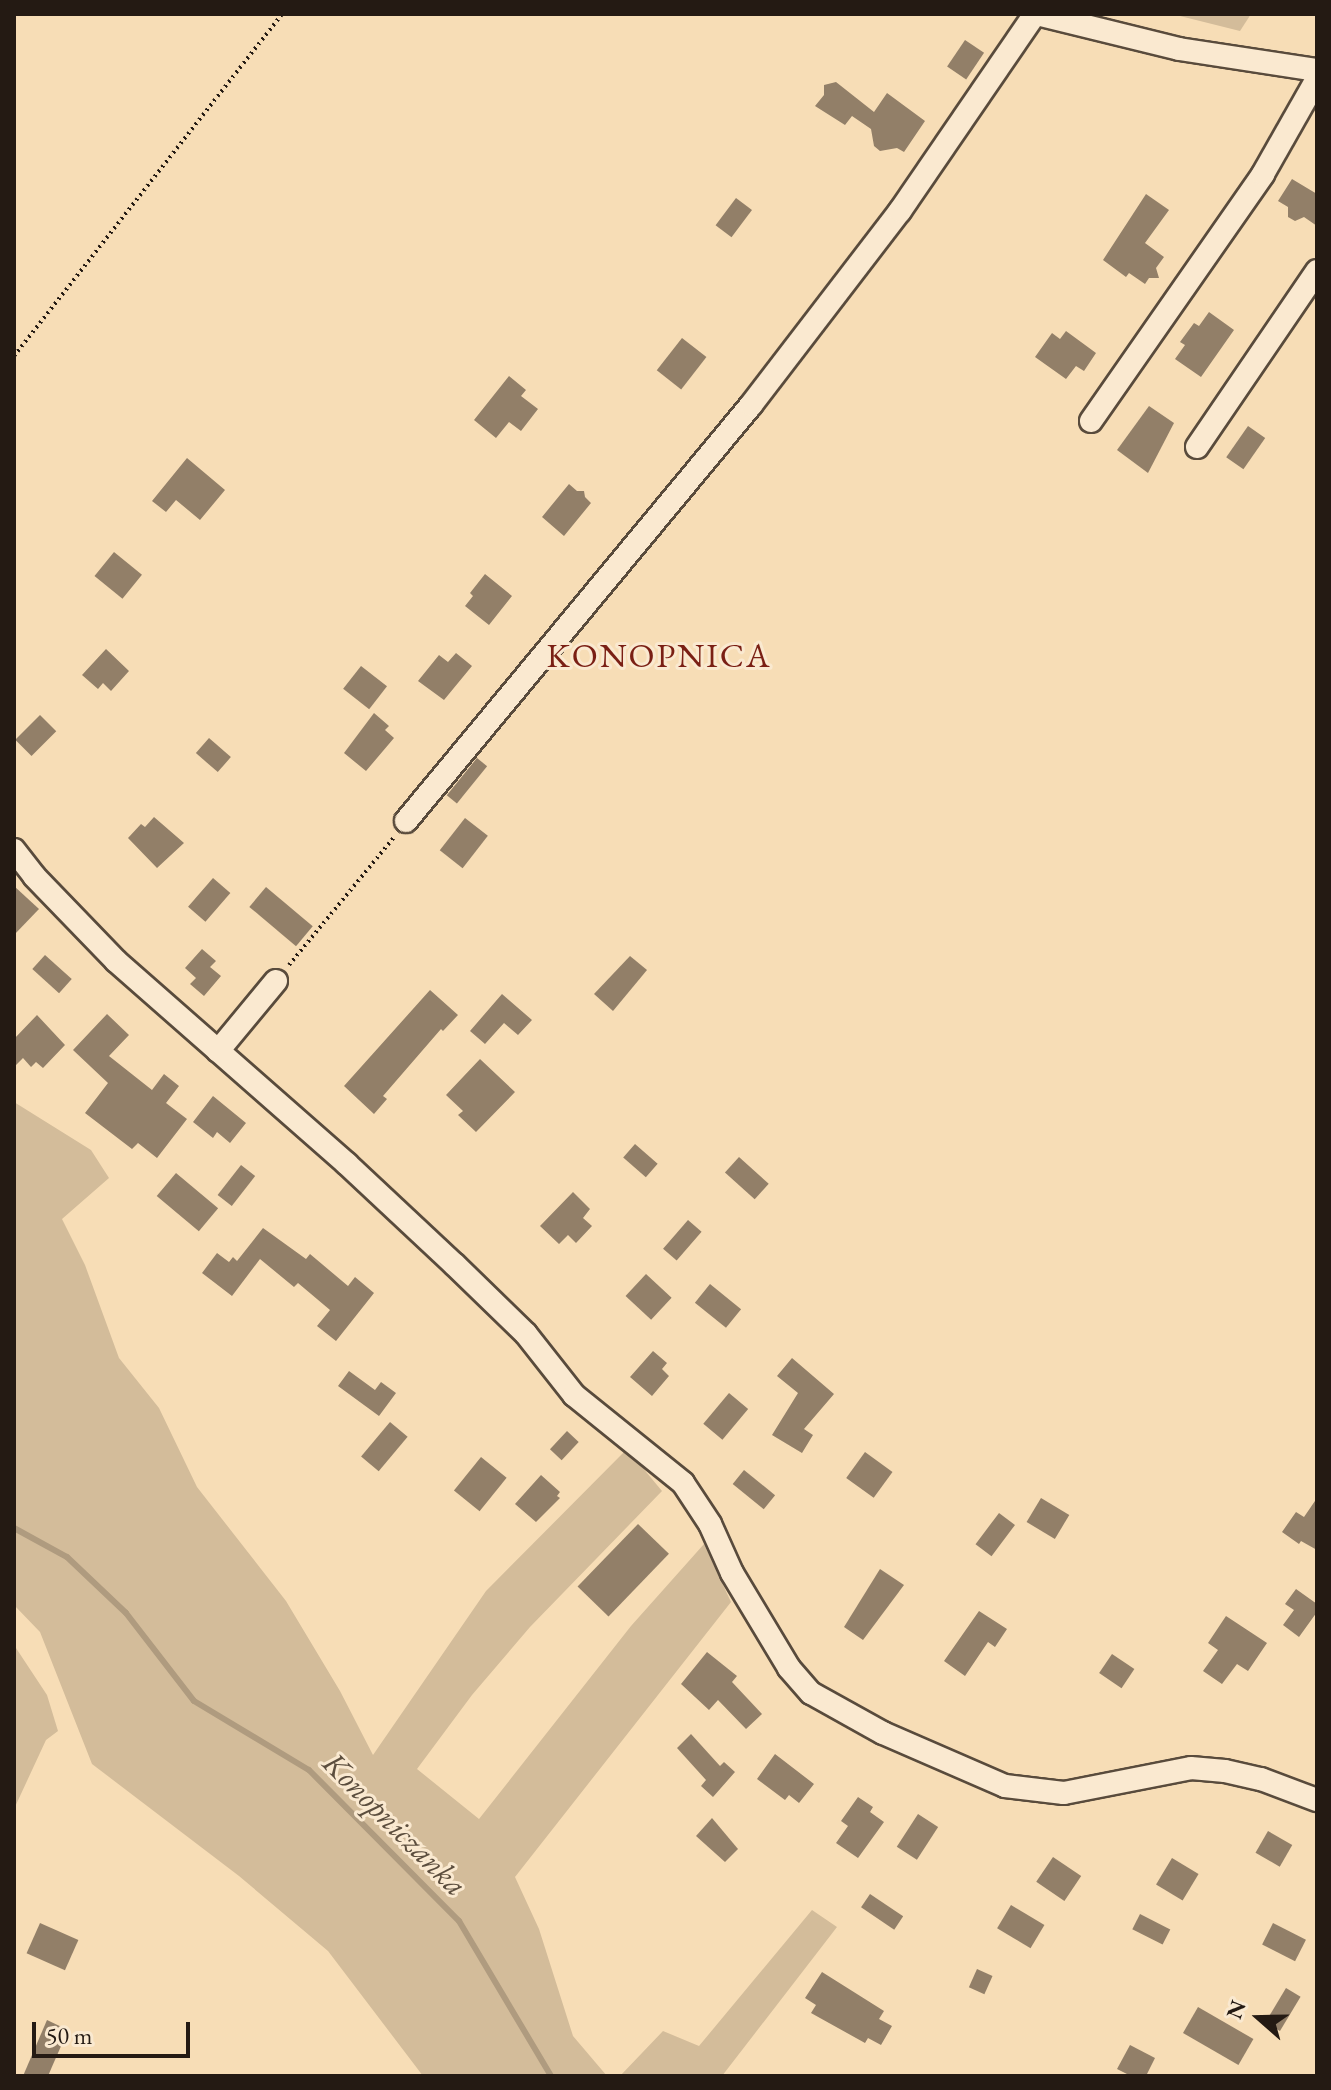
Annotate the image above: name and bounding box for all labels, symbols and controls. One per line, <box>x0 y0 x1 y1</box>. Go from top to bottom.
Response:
district label: KONOPNICA <box>547 636 771 676</box>
water label: Konopniczanka <box>315 1744 475 1904</box>
north arrow <box>1219 1978 1299 2058</box>
text: N <box>1219 1996 1253 2023</box>
scale bar <box>36 2006 194 2056</box>
text: 50 m <box>46 2020 93 2051</box>

